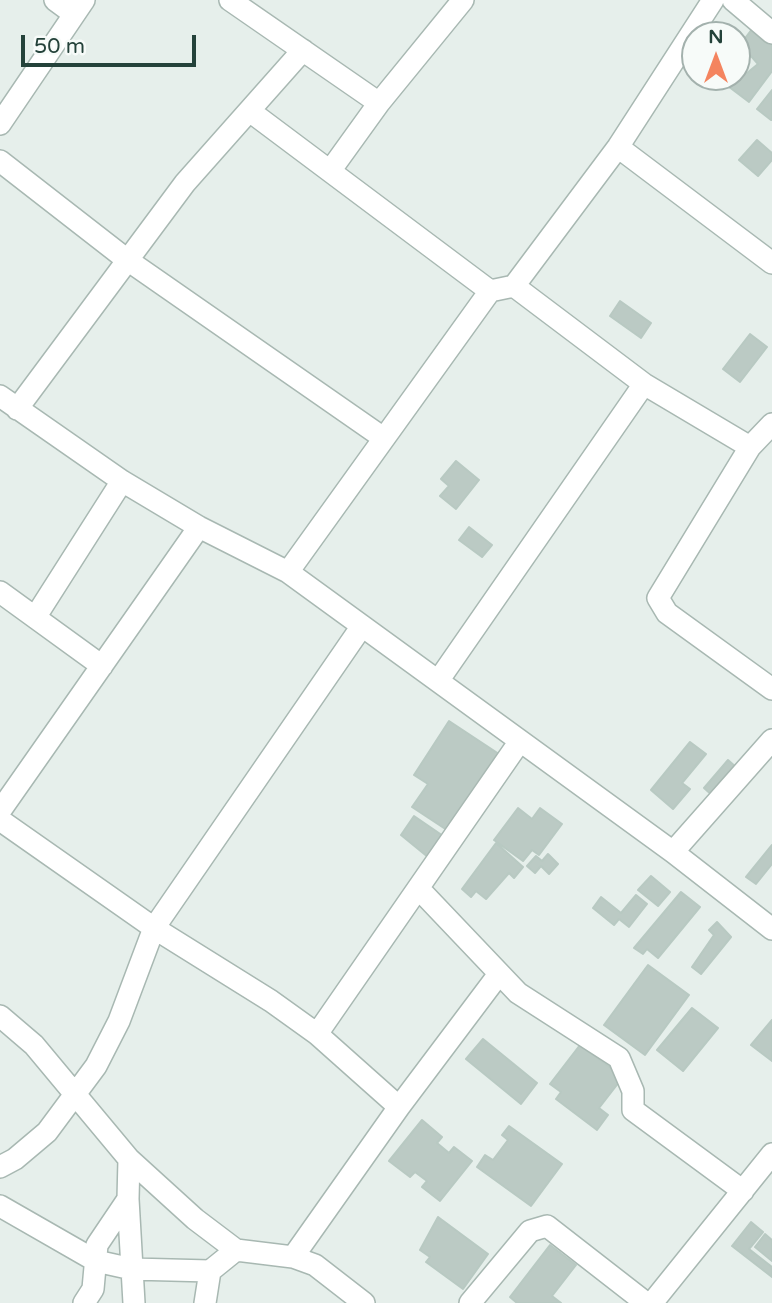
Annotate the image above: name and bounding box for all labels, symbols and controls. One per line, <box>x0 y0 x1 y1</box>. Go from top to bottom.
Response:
scale bar <box>24 21 200 65</box>
north arrow <box>681 21 751 91</box>
text: N <box>708 26 724 48</box>
text: 50 m <box>34 34 85 59</box>

